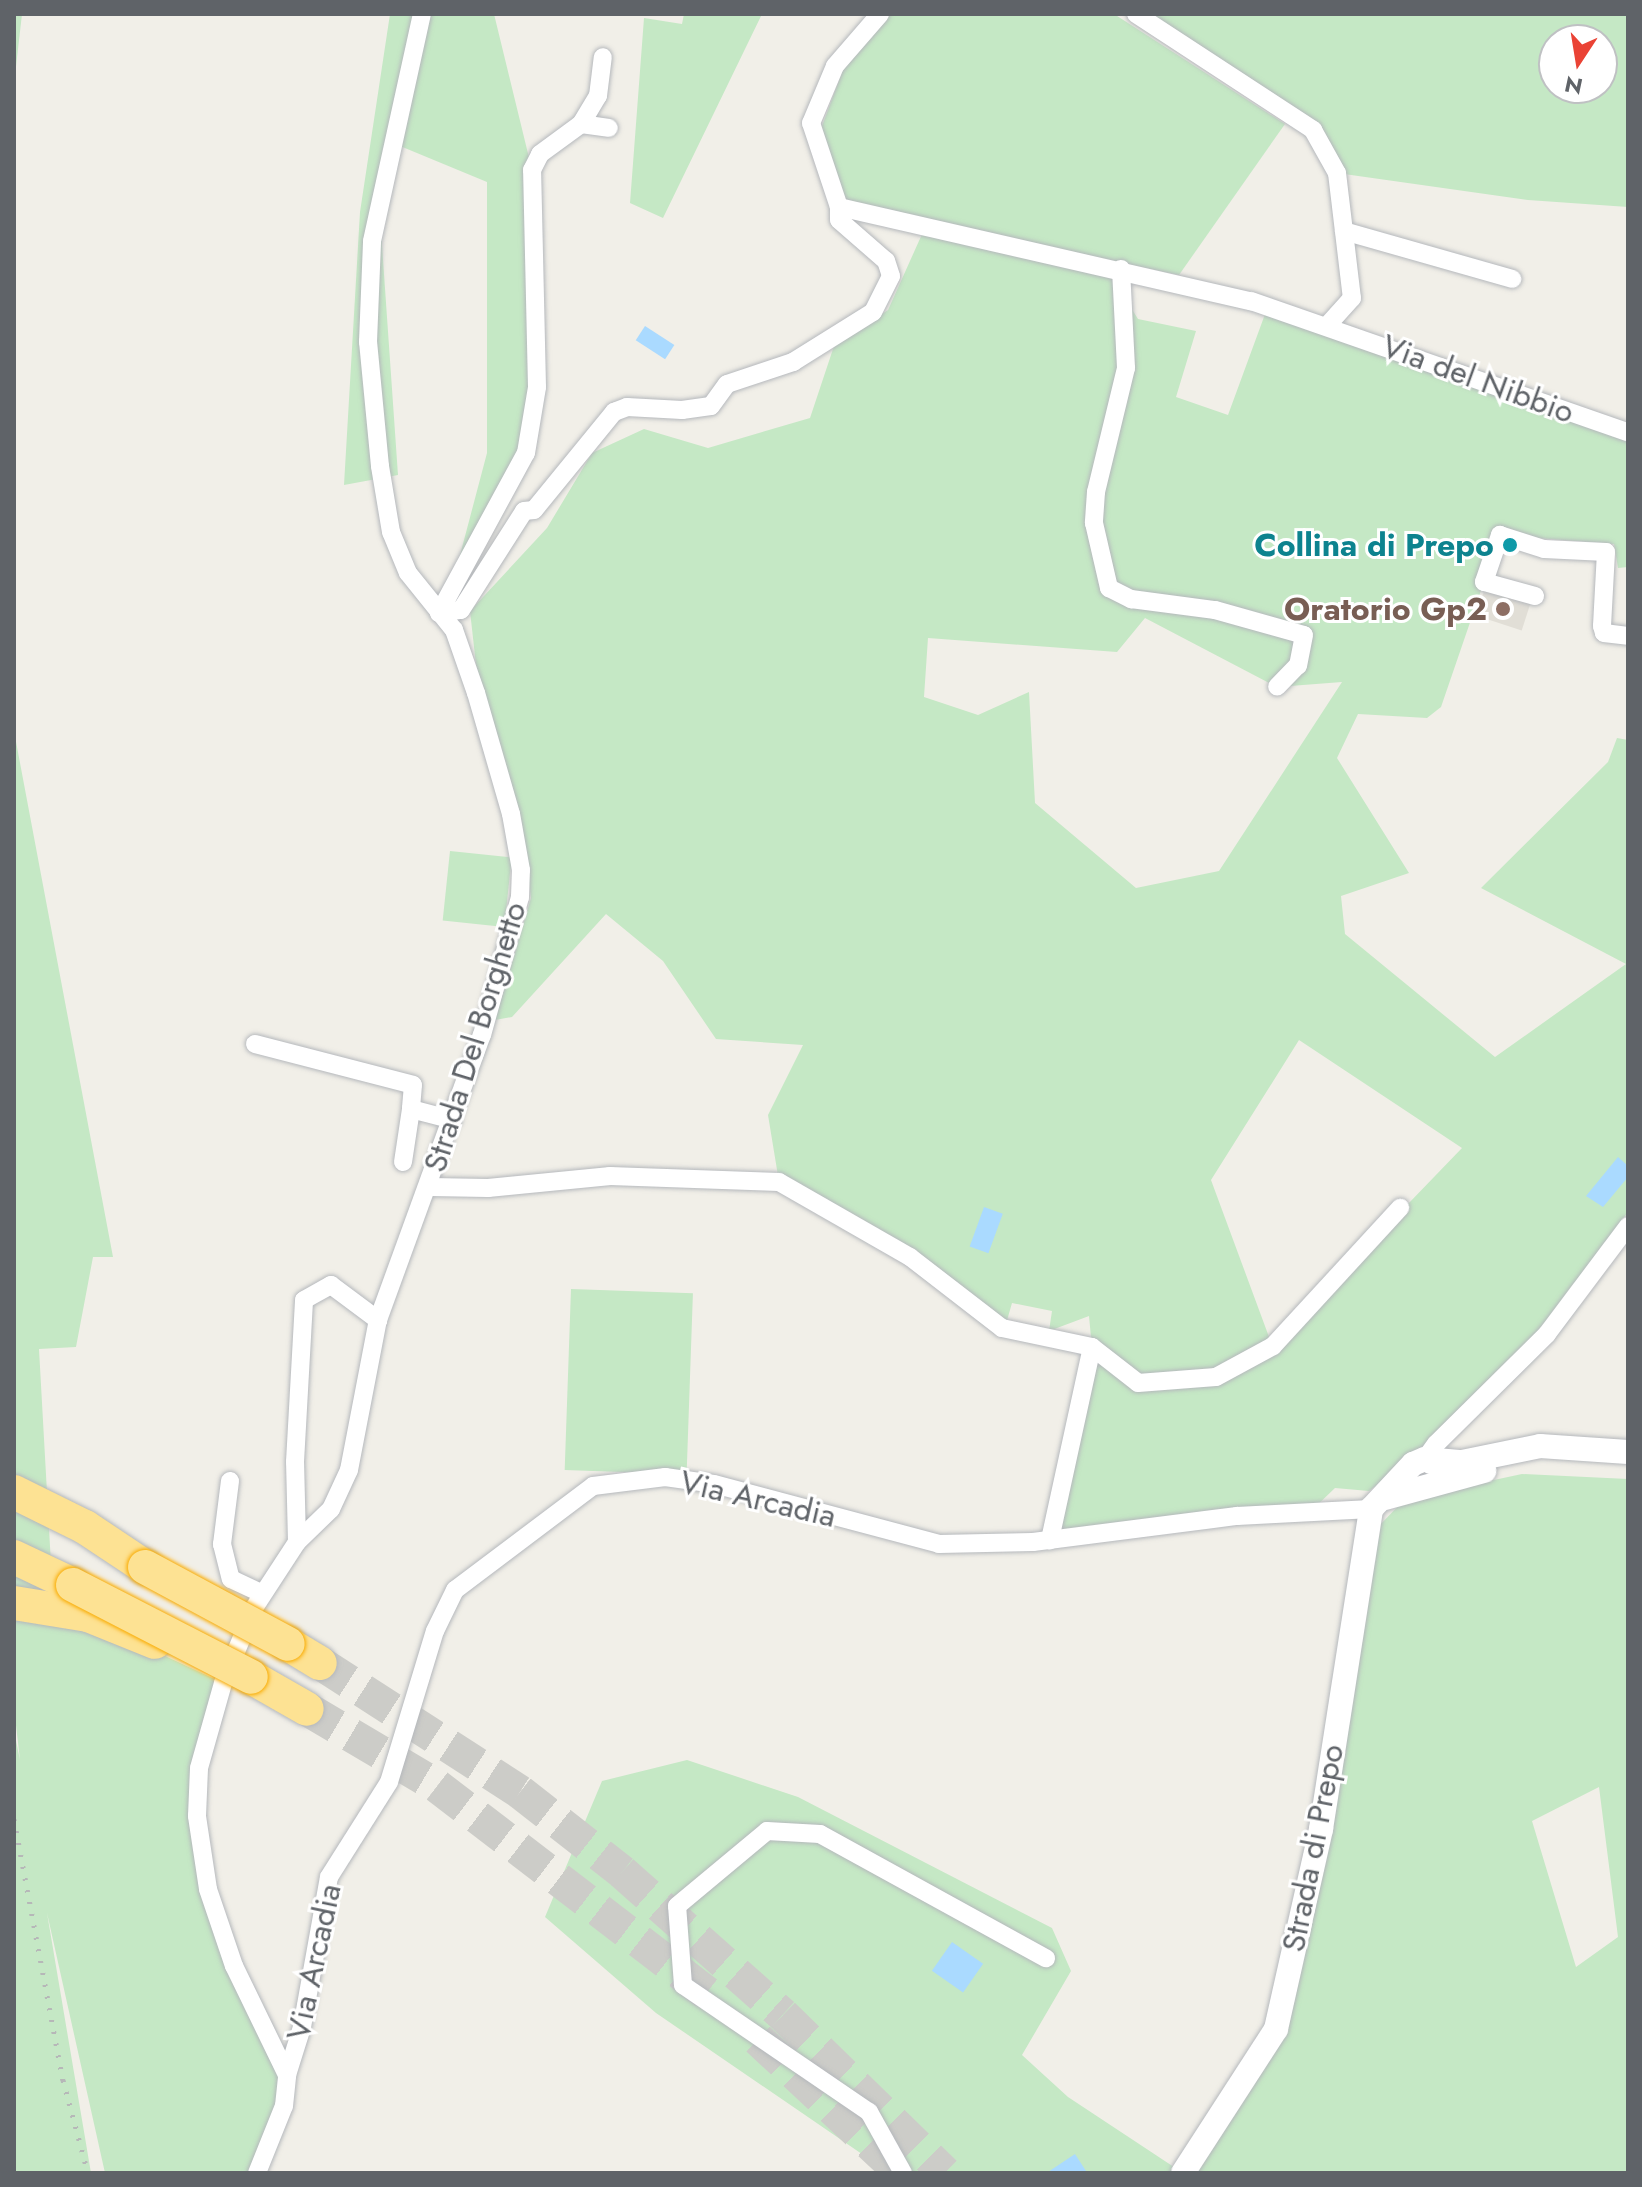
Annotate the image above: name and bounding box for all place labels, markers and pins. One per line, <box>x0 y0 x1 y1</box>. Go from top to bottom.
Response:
place label: Collina di Prepo <box>1254 526 1494 564</box>
marker: Collina di Prepo <box>1501 536 1519 554</box>
place label: Oratorio Gp2 <box>1284 590 1487 628</box>
marker: Oratorio Gp2 <box>1494 600 1512 618</box>

